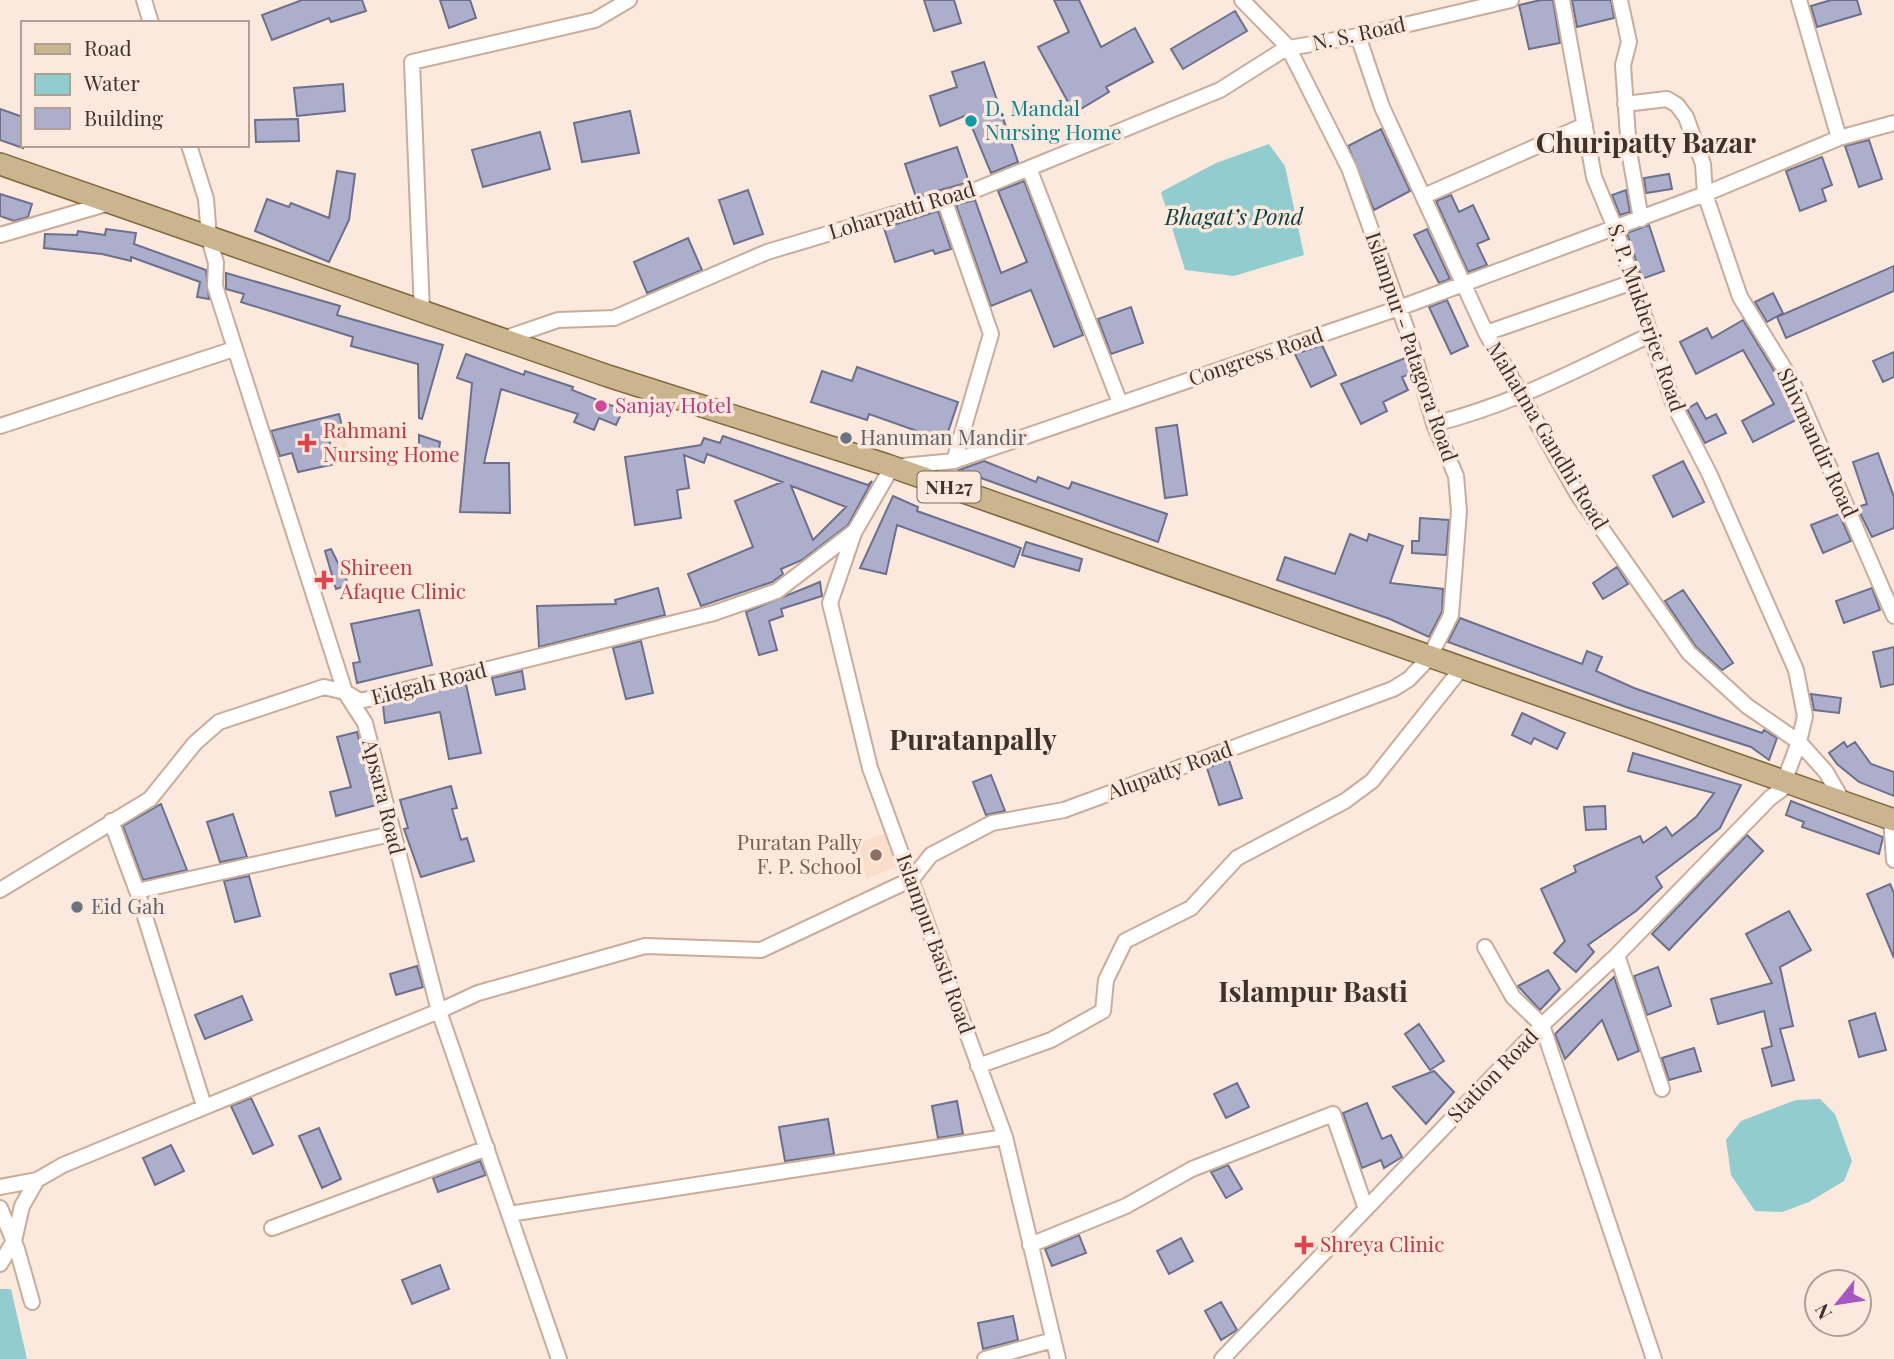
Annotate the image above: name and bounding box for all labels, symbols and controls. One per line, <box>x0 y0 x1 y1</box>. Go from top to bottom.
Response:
street label: N. S. Road <box>1309 9 1408 56</box>
legend <box>21 21 248 147</box>
text: Road <box>84 33 132 61</box>
text: Water <box>83 68 140 96</box>
place label: D. Mandal Nursing Home <box>985 93 1122 145</box>
text: Building <box>84 103 163 131</box>
marker: D. Mandal Nursing Home <box>963 113 979 129</box>
district label: Churipatty Bazar <box>1536 123 1756 160</box>
street label: Loharpatti Road <box>825 174 978 245</box>
water label: Bhagat’s Pond <box>1164 200 1304 231</box>
street label: S. P. Mukherjee Road <box>1603 220 1693 415</box>
street label: Islampur - Patagora Road <box>1360 228 1465 465</box>
street label: Congress Road <box>1184 319 1326 391</box>
street label: Mahatma Gandhi Road <box>1482 336 1616 534</box>
street label: Shivmandir Road <box>1772 363 1866 521</box>
place label: Sanjay Hotel <box>615 390 732 418</box>
marker: Sanjay Hotel <box>593 398 609 414</box>
place label: Rahmani Nursing Home <box>323 415 460 467</box>
place label: Hanuman Mandir <box>860 422 1027 450</box>
marker: Hanuman Mandir <box>838 430 854 446</box>
marker: Rahmani Nursing Home <box>297 433 317 453</box>
road number: NH27 <box>918 472 981 502</box>
place label: Shireen Afaque Clinic <box>339 552 466 604</box>
marker: Shireen Afaque Clinic <box>314 570 334 590</box>
street label: Eidgah Road <box>368 654 489 710</box>
district label: Puratanpally <box>889 720 1057 757</box>
street label: Alupatty Road <box>1102 734 1236 805</box>
street label: Apsara Road <box>357 735 413 857</box>
place label: Puratan Pally F. P. School <box>737 827 862 879</box>
marker: Puratan Pally F. P. School <box>868 847 884 863</box>
street label: Islampur Basti Road <box>891 849 982 1037</box>
place label: Eid Gah <box>91 891 165 919</box>
marker: Eid Gah <box>69 899 85 915</box>
district label: Islampur Basti <box>1218 972 1408 1009</box>
street label: Station Road <box>1440 1022 1543 1127</box>
place label: Shreya Clinic <box>1320 1229 1444 1257</box>
marker: Shreya Clinic <box>1294 1235 1314 1255</box>
north arrow <box>1803 1268 1873 1338</box>
text: N <box>1808 1299 1837 1324</box>

